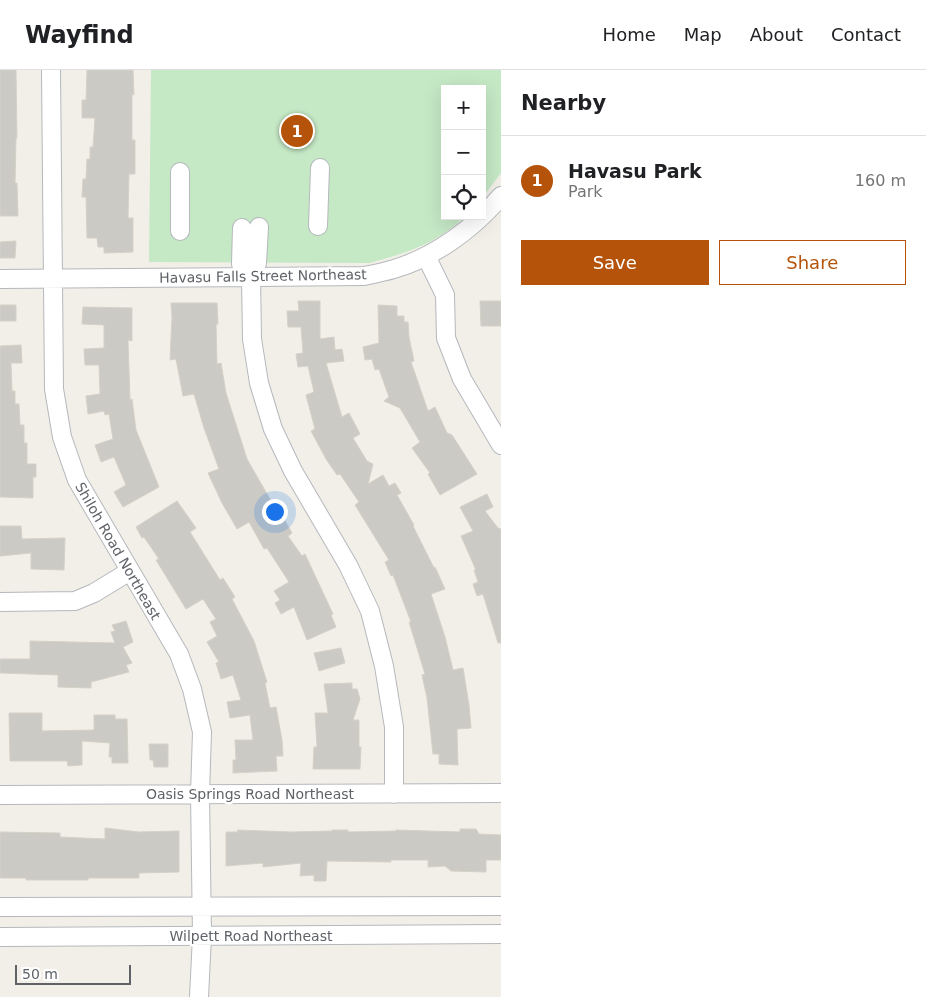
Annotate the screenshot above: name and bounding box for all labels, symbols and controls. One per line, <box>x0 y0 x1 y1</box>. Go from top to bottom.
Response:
text: Wayfind <box>25 21 134 49</box>
text: Home <box>603 24 656 45</box>
text: Map <box>684 24 722 45</box>
text: About <box>750 24 803 45</box>
text: Contact <box>831 24 901 45</box>
map controls <box>441 85 486 220</box>
button: + <box>441 85 486 130</box>
text: Nearby <box>521 91 606 115</box>
pin: 1 <box>281 112 313 150</box>
button: − <box>441 130 486 175</box>
text: Havasu Park <box>568 160 702 182</box>
text: 1 <box>531 171 543 190</box>
text: 160 m <box>855 171 906 190</box>
button: locate <box>441 175 486 220</box>
text: Park <box>568 182 603 201</box>
button: Save <box>521 240 709 285</box>
button: Share <box>719 240 906 285</box>
street label: Havasu Falls Street Northeast <box>159 266 367 286</box>
street label: Shiloh Road Northeast <box>72 479 164 623</box>
your location <box>262 499 288 525</box>
street label: Oasis Springs Road Northeast <box>146 786 355 802</box>
street label: Wilpett Road Northeast <box>170 928 333 944</box>
scale bar <box>15 962 131 985</box>
text: 50 m <box>22 966 58 982</box>

